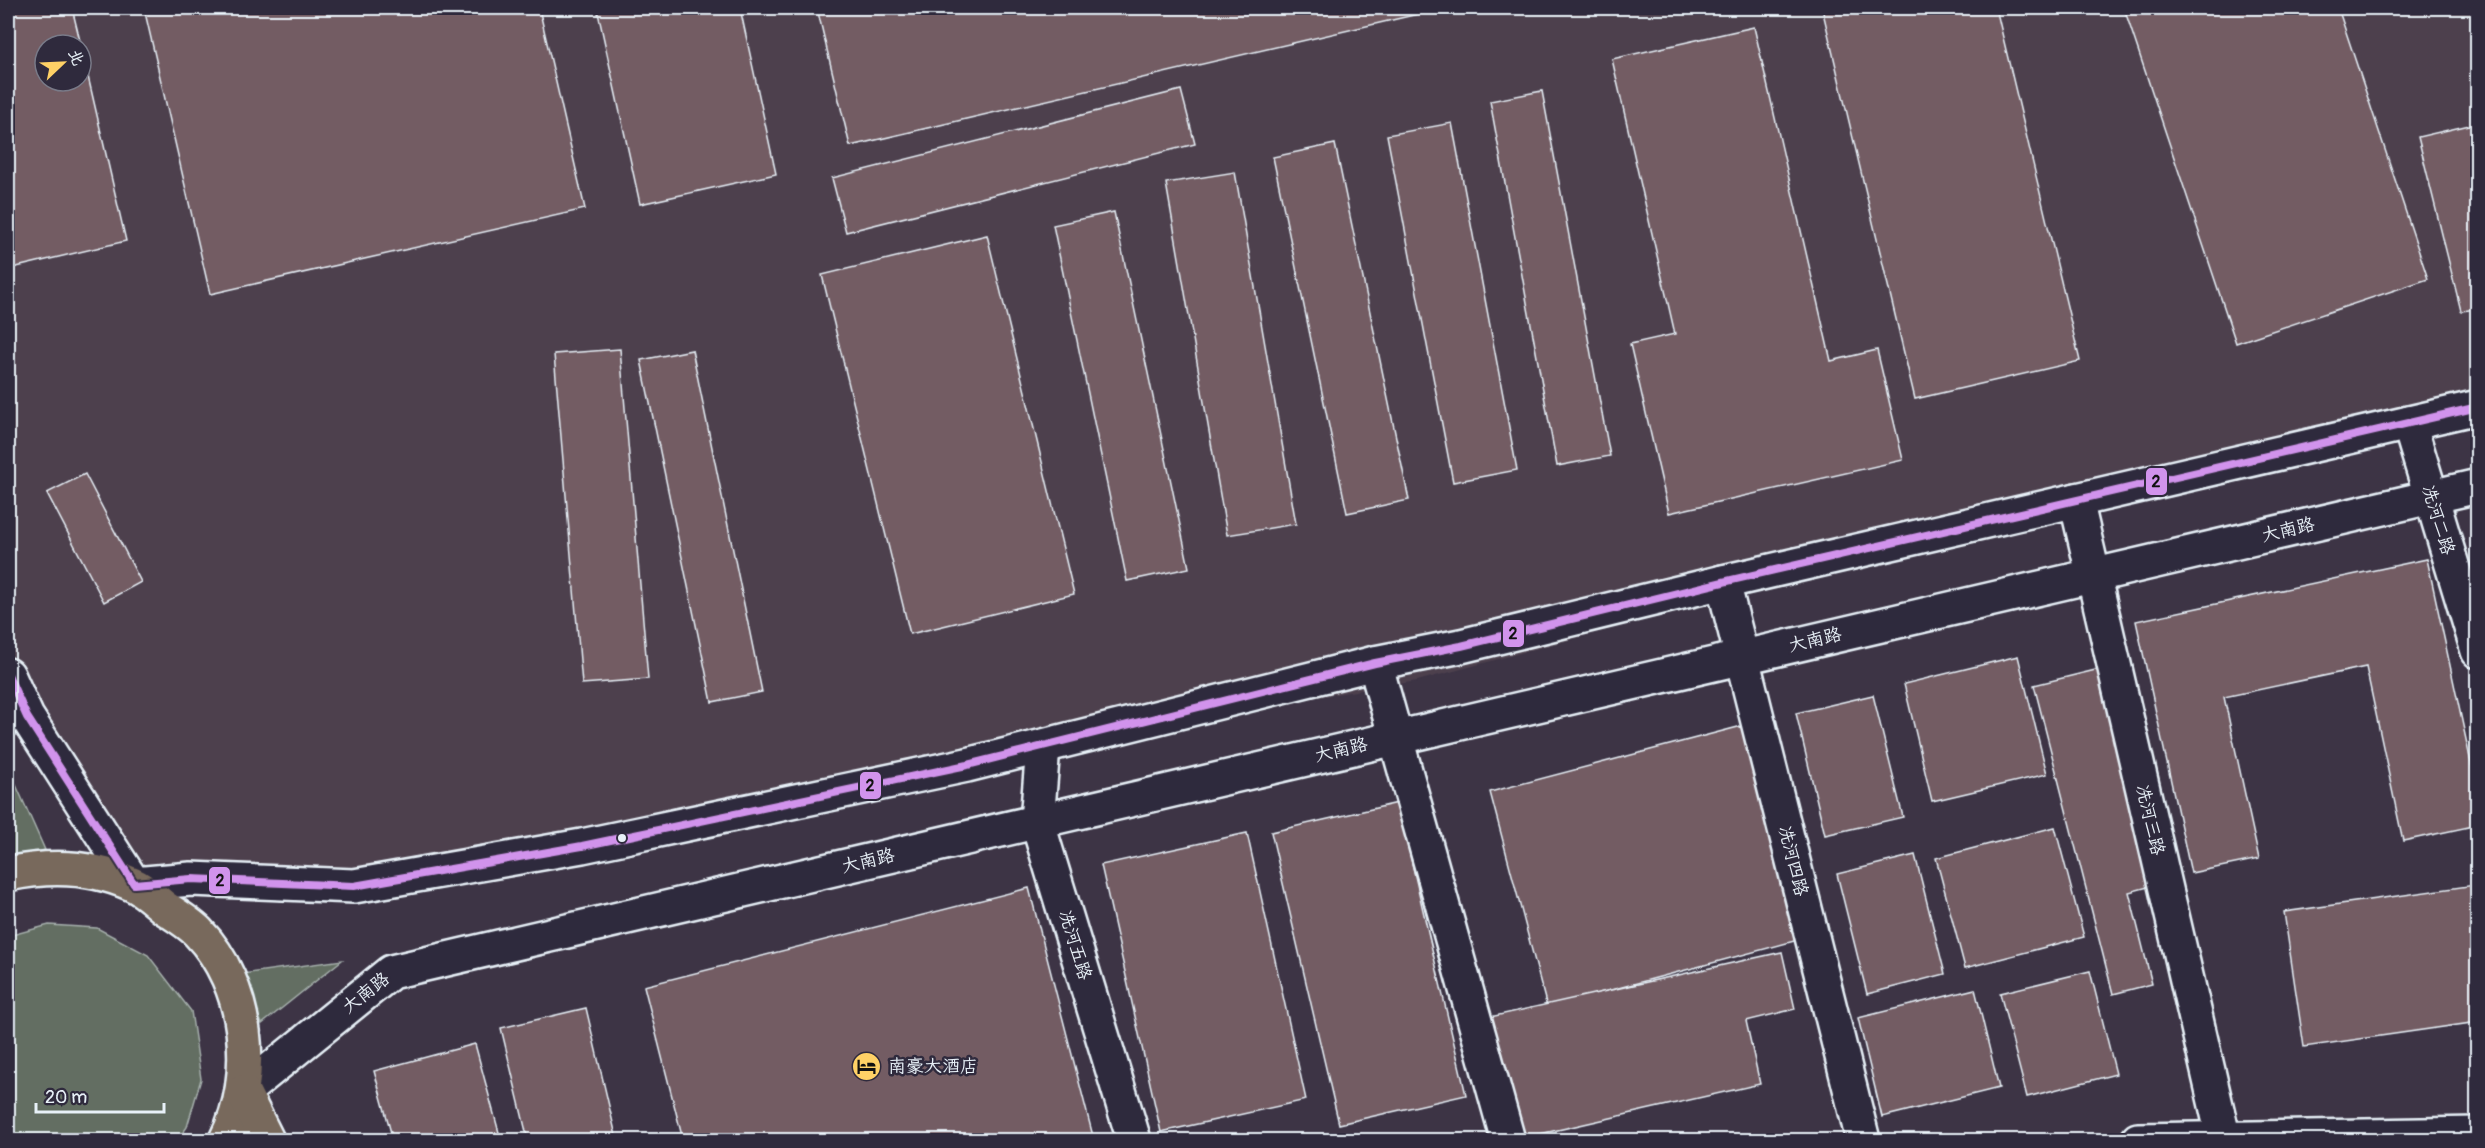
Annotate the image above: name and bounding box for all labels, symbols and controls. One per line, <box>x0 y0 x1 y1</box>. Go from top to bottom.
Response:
north arrow <box>33 33 93 93</box>
text: 北 <box>64 46 88 69</box>
line badge: 2 <box>2145 467 2168 496</box>
text: 2 <box>2152 472 2161 492</box>
street label: 冼河二路 <box>2416 482 2460 558</box>
street label: 大南路 <box>2259 513 2317 547</box>
line badge: 2 <box>1502 619 1525 648</box>
street label: 大南路 <box>1786 623 1844 657</box>
text: 2 <box>1509 624 1518 644</box>
street label: 大南路 <box>1312 733 1370 767</box>
line badge: 2 <box>859 771 882 800</box>
text: 2 <box>866 776 875 796</box>
street label: 冼河三路 <box>2131 782 2169 858</box>
street label: 冼河四路 <box>1773 823 1813 899</box>
unlabelled marker <box>616 832 628 844</box>
street label: 大南路 <box>839 844 897 878</box>
line badge: 2 <box>208 866 231 895</box>
text: 2 <box>216 871 225 891</box>
street label: 冼河五路 <box>1053 907 1097 983</box>
street label: 大南路 <box>338 967 394 1019</box>
hotel icon: 南豪大酒店 <box>851 1050 883 1082</box>
place label: 南豪大酒店 <box>888 1055 978 1078</box>
scale bar <box>36 1076 164 1114</box>
text: 20 m <box>45 1086 87 1109</box>

